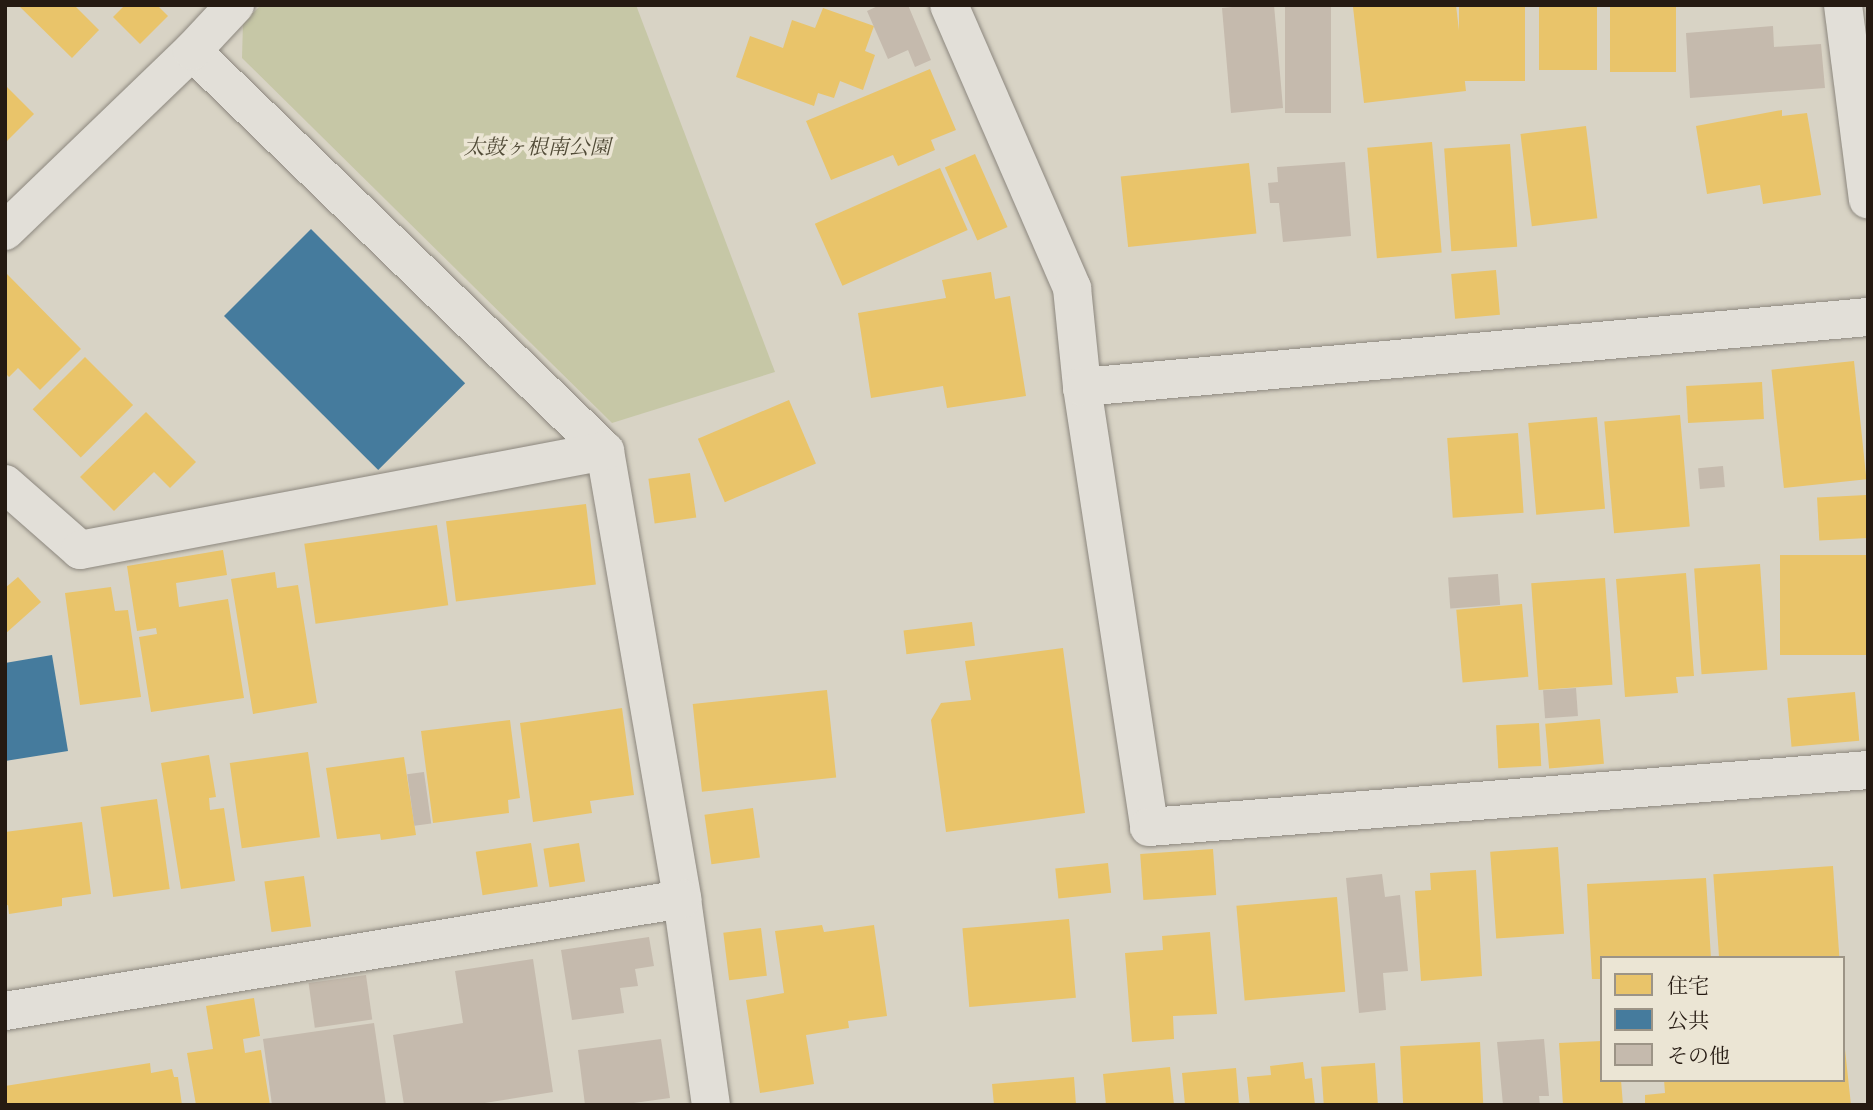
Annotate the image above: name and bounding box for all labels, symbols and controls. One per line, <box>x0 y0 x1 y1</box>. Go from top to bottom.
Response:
park label: 太鼓ヶ根南公園 <box>464 135 610 161</box>
legend <box>1600 956 1845 1082</box>
text: 住宅 <box>1667 974 1709 1000</box>
text: 公共 <box>1667 1009 1709 1035</box>
text: その他 <box>1667 1044 1730 1070</box>

